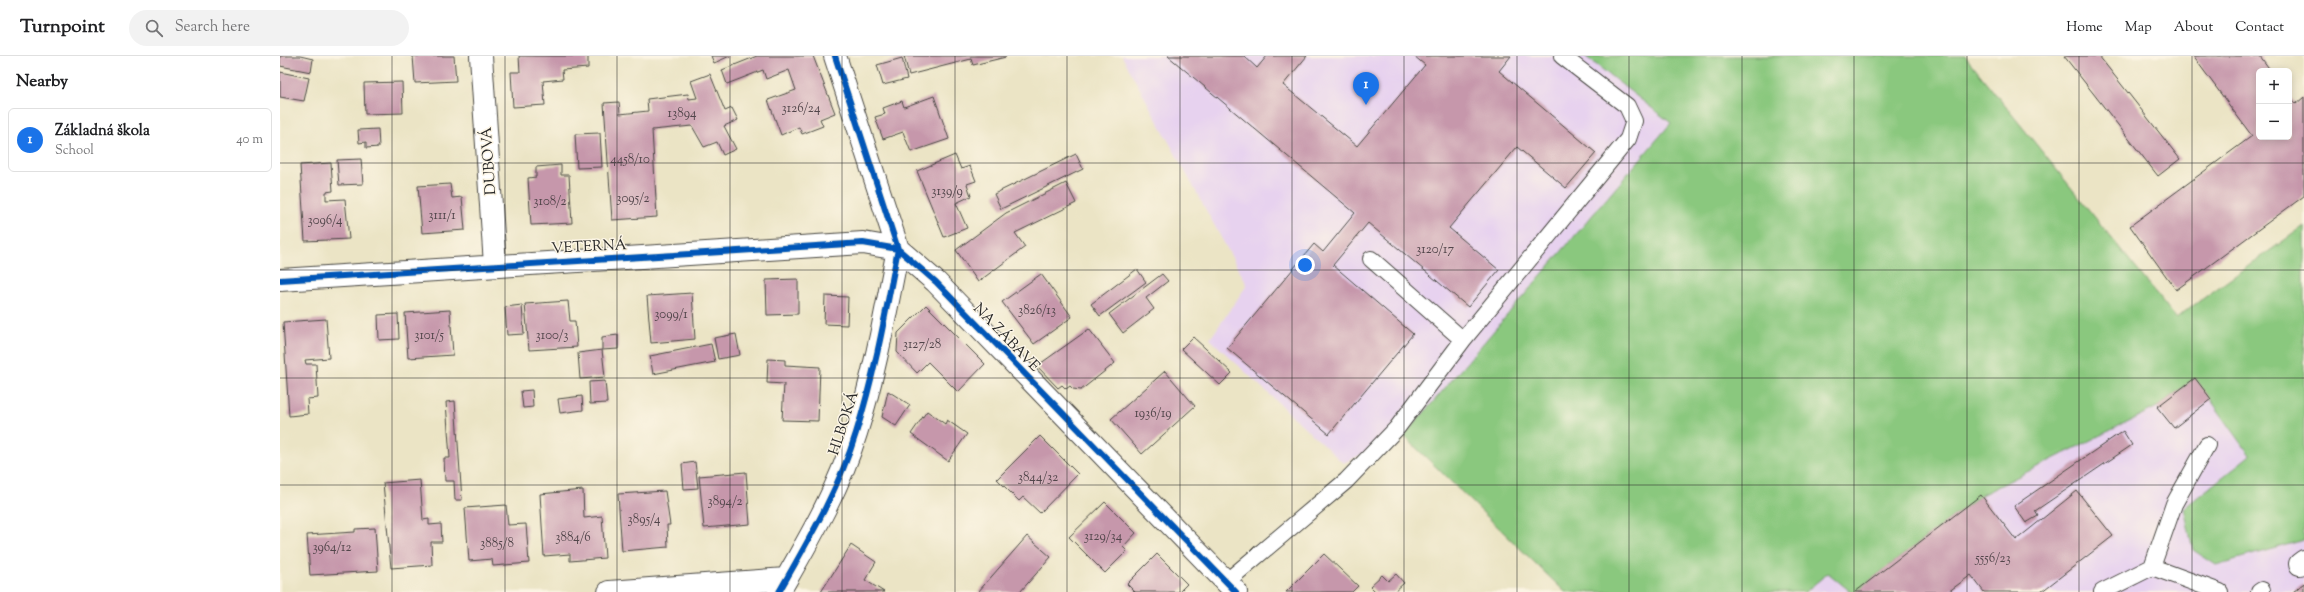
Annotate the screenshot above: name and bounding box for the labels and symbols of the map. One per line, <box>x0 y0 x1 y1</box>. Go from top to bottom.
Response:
pin: 1 <box>1353 72 1379 105</box>
house number: 3126/24 <box>782 100 821 118</box>
house number: 13894 <box>667 105 697 123</box>
street label: DUBOVÁ <box>476 126 502 196</box>
house number: 4458/10 <box>610 151 650 169</box>
house number: 3139/9 <box>931 183 963 201</box>
house number: 3095/2 <box>616 190 650 208</box>
house number: 3108/2 <box>533 193 567 211</box>
house number: 3111/1 <box>428 207 456 225</box>
house number: 3096/4 <box>308 212 343 230</box>
street label: VETERNÁ <box>551 234 627 260</box>
house number: 3120/17 <box>1416 241 1454 259</box>
your location <box>1295 255 1315 275</box>
street label: NA ZÁBAVE <box>968 298 1045 377</box>
house number: 3826/13 <box>1018 302 1056 320</box>
house number: 3099/1 <box>654 306 688 324</box>
house number: 3101/5 <box>414 327 444 345</box>
house number: 3100/3 <box>536 327 568 345</box>
house number: 3127/28 <box>903 336 941 354</box>
street label: HLBOKÁ <box>823 388 865 458</box>
house number: 1936/19 <box>1134 405 1172 423</box>
house number: 3844/32 <box>1018 469 1058 487</box>
house number: 3894/2 <box>707 493 743 511</box>
house number: 3895/4 <box>627 511 661 529</box>
house number: 3129/34 <box>1084 528 1123 546</box>
house number: 3884/6 <box>555 529 591 547</box>
house number: 3885/8 <box>480 535 514 553</box>
house number: 3964/12 <box>312 539 352 557</box>
house number: 5556/23 <box>1974 550 2011 568</box>

